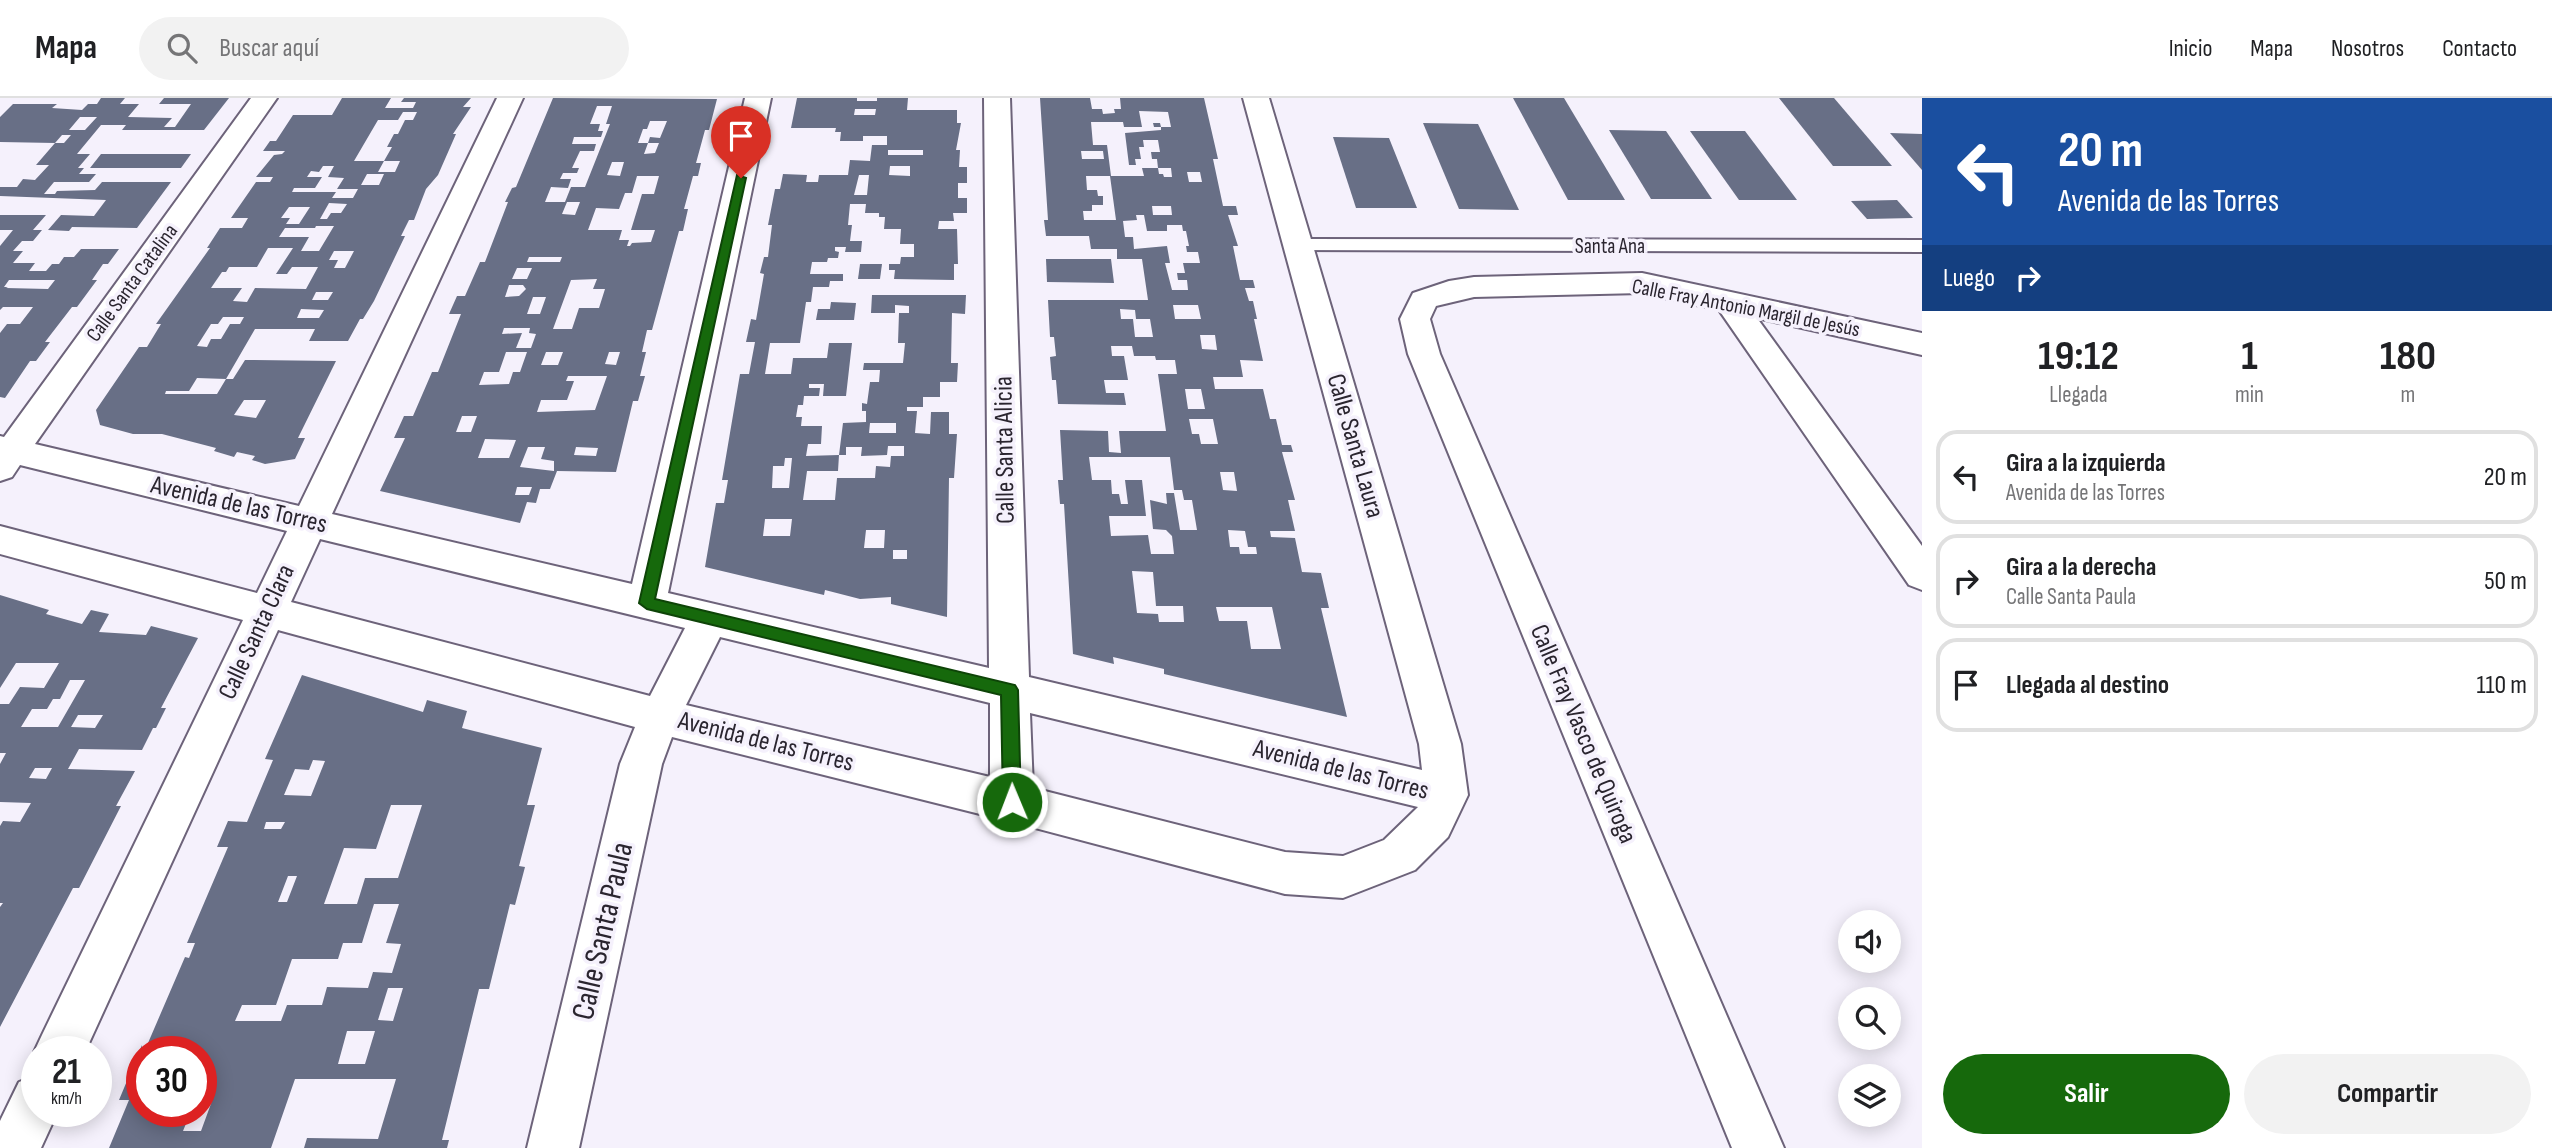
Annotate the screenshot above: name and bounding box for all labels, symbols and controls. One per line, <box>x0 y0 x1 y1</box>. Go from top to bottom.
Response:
search box <box>139 17 629 80</box>
text: Mapa <box>35 28 97 68</box>
icon: search <box>163 29 201 67</box>
text: Buscar aquí <box>219 33 319 64</box>
text: Inicio <box>2169 34 2212 63</box>
text: Mapa <box>2250 34 2293 63</box>
text: Nosotros <box>2331 34 2404 63</box>
text: Contacto <box>2442 34 2517 63</box>
pin <box>711 106 771 178</box>
icon: arrive <box>722 117 760 155</box>
text: 20 m <box>2058 122 2143 181</box>
icon: left <box>1943 126 2034 217</box>
text: Avenida de las Torres <box>2058 182 2279 221</box>
street label: Calle Santa Catalina <box>81 219 183 347</box>
street label: Santa Ana <box>1575 234 1645 259</box>
icon: right <box>2009 259 2047 297</box>
text: Luego <box>1943 263 1995 294</box>
street label: Calle Fray Antonio Margil de Jesús <box>1630 274 1862 342</box>
text: 19:12 <box>2038 331 2119 382</box>
text: 1 <box>2241 331 2258 382</box>
text: 180 <box>2380 331 2436 382</box>
street label: Calle Santa Laura <box>1320 370 1390 522</box>
street label: Calle Santa Alicia <box>988 376 1022 524</box>
text: Llegada <box>2049 381 2108 409</box>
text: min <box>2235 381 2264 409</box>
text: m <box>2401 381 2415 409</box>
text: Gira a la izquierda <box>2006 448 2166 479</box>
icon: left <box>1947 458 1985 496</box>
text: 20 m <box>2484 462 2527 493</box>
street label: Avenida de las Torres <box>147 469 330 540</box>
text: Avenida de las Torres <box>2006 479 2165 507</box>
text: Gira a la derecha <box>2006 552 2156 583</box>
street label: Calle Santa Clara <box>212 560 302 704</box>
icon: right <box>1947 562 1985 600</box>
text: 50 m <box>2484 566 2527 597</box>
text: Calle Santa Paula <box>2006 583 2136 611</box>
street label: Calle Fray Vasco de Quiroga <box>1523 620 1643 848</box>
icon: arrive <box>1947 666 1985 704</box>
text: Llegada al destino <box>2006 670 2169 701</box>
text: 110 m <box>2476 670 2527 701</box>
street label: Avenida de las Torres <box>674 705 857 779</box>
street label: Avenida de las Torres <box>1249 733 1432 807</box>
position arrow <box>975 765 1049 839</box>
street label: Calle Santa Paula <box>564 838 642 1024</box>
map controls <box>1838 910 1901 1127</box>
button: sound <box>1838 910 1901 973</box>
button: search <box>1838 987 1901 1050</box>
speed limit sign: 30 <box>126 1036 217 1127</box>
text: 21 <box>52 1051 81 1094</box>
button: Salir <box>1943 1054 2230 1134</box>
button: Compartir <box>2244 1054 2531 1134</box>
button: layers <box>1838 1064 1901 1127</box>
text: km/h <box>51 1088 82 1109</box>

